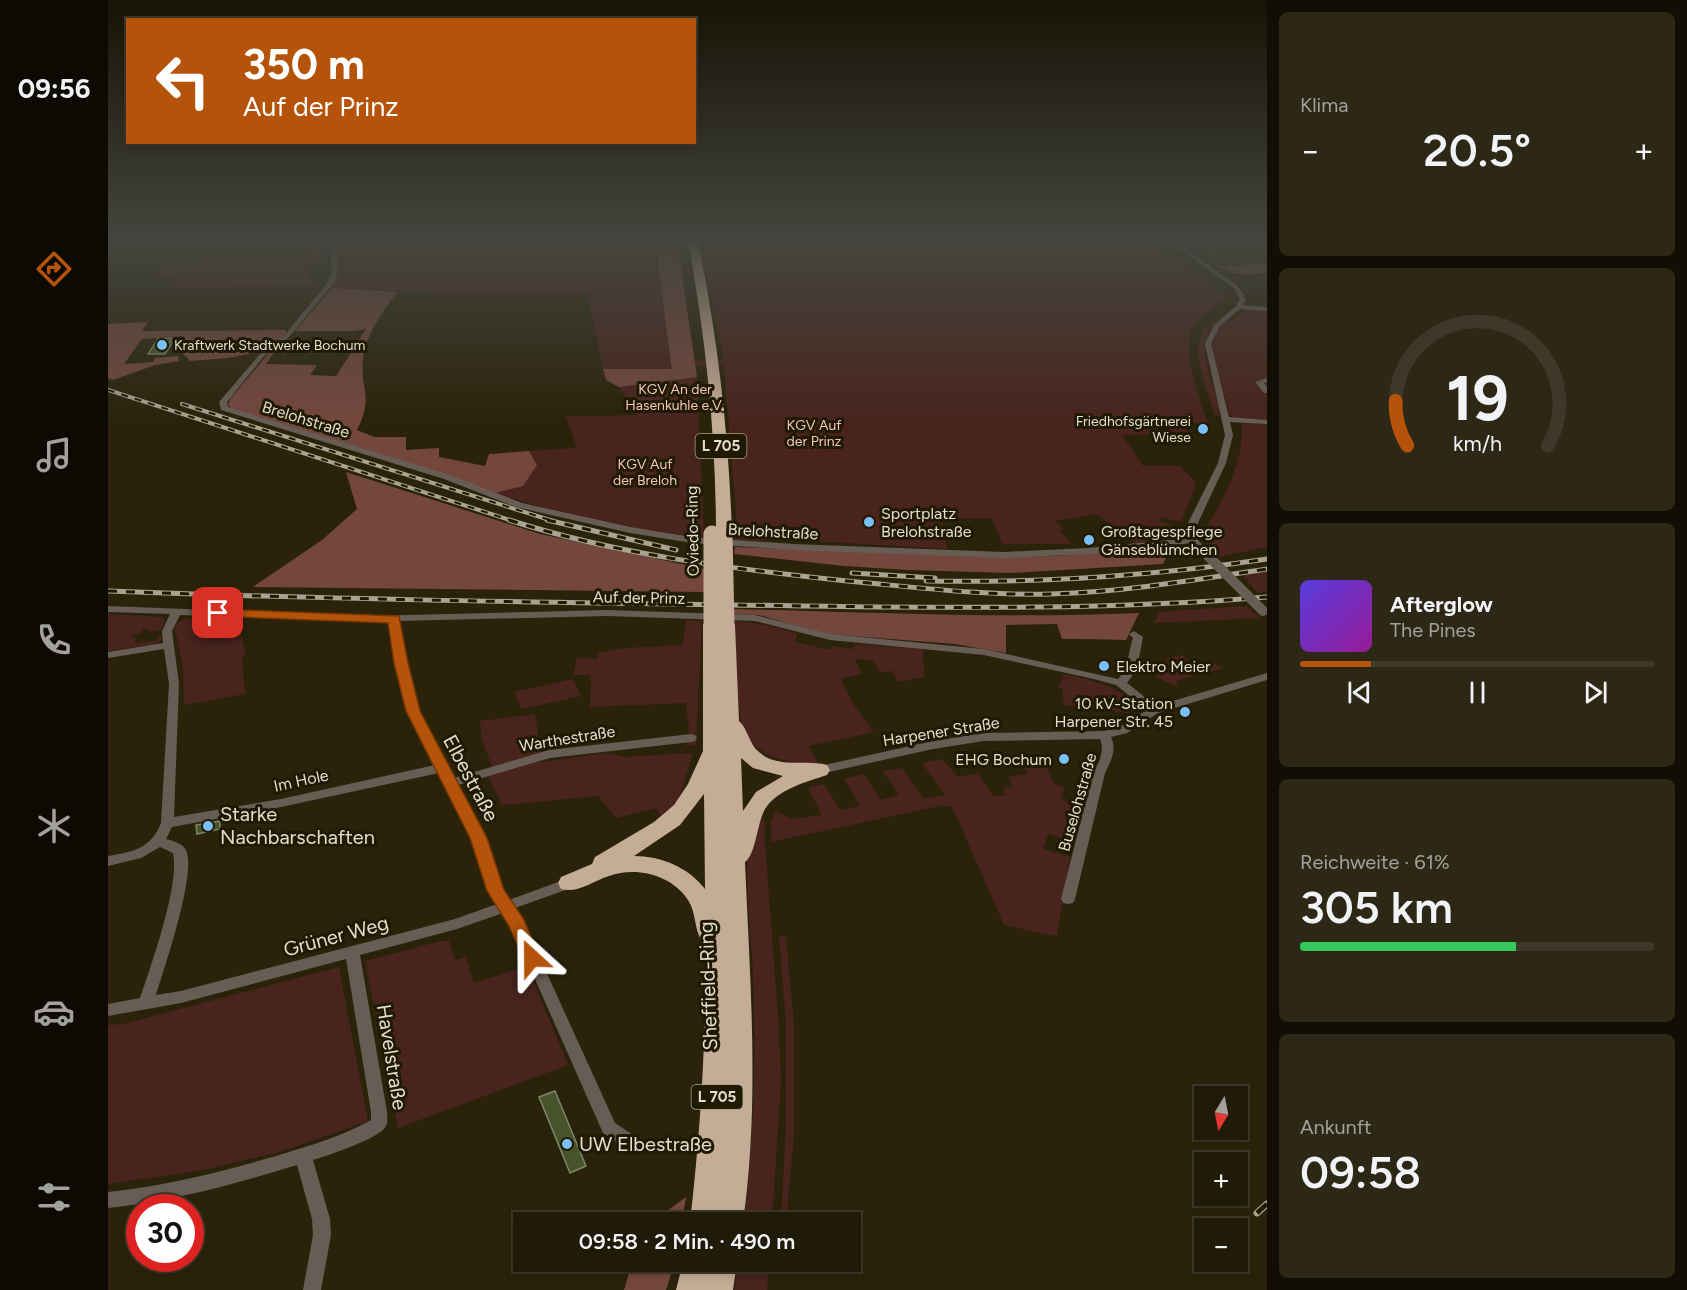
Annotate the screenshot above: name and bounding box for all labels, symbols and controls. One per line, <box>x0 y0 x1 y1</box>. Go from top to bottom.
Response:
text: 350 m <box>243 39 365 90</box>
icon: left <box>144 42 222 120</box>
text: 09:56 <box>18 72 90 105</box>
text: Auf der Prinz <box>243 90 399 123</box>
text: Klima <box>1300 93 1348 117</box>
text: 20.5° <box>1423 123 1531 177</box>
text: − <box>1300 131 1321 170</box>
text: + <box>1633 131 1654 170</box>
icon: directions <box>33 248 75 290</box>
place label: Kraftwerk Stadtwerke Bochum <box>174 337 366 354</box>
marker: Kraftwerk Stadtwerke Bochum <box>155 338 169 352</box>
text: 19 <box>1446 362 1508 437</box>
park label: KGV An der Hasenkuhle e.V. <box>625 381 725 414</box>
street label: Brelohstraße <box>260 397 352 442</box>
place label: Friedhofsgärtnerei Wiese <box>1076 413 1191 446</box>
park label: KGV Auf der Prinz <box>787 417 842 450</box>
marker: Friedhofsgärtnerei Wiese <box>1196 422 1210 436</box>
text: km/h <box>1453 432 1501 457</box>
icon: music <box>33 434 75 476</box>
road number: L 705 <box>696 434 746 458</box>
park label: KGV Auf der Breloh <box>613 456 677 489</box>
street label: Oviedo-Ring <box>682 486 703 576</box>
place label: Sportplatz Brelohstraße <box>881 504 972 541</box>
marker: Sportplatz Brelohstraße <box>862 515 876 529</box>
street label: Brelohstraße <box>727 520 819 543</box>
place label: Großtagespflege Gänseblümchen <box>1101 522 1223 559</box>
marker: Großtagespflege Gänseblümchen <box>1082 533 1096 547</box>
pin <box>192 587 243 638</box>
street label: Auf der Prinz <box>593 587 685 608</box>
text: Afterglow <box>1390 591 1493 618</box>
icon: arrive <box>201 596 234 629</box>
text: The Pines <box>1390 618 1476 642</box>
icon: phone <box>33 619 75 661</box>
place label: Elektro Meier <box>1116 657 1211 676</box>
marker: Elektro Meier <box>1097 659 1111 673</box>
icon: previous <box>1343 676 1376 709</box>
icon: pause <box>1461 676 1494 709</box>
icon: next <box>1579 676 1612 709</box>
place label: 10 kV-Station Harpener Str. 45 <box>1055 694 1173 731</box>
marker: 10 kV-Station Harpener Str. 45 <box>1178 705 1192 719</box>
street label: Harpener Straße <box>881 713 1001 750</box>
street label: Warthestraße <box>518 721 617 755</box>
street label: Elbestraße <box>438 730 504 826</box>
place label: EHG Bochum <box>955 750 1052 769</box>
street label: Buselohstraße <box>1054 751 1101 854</box>
marker: EHG Bochum <box>1057 752 1071 766</box>
street label: Im Hole <box>272 765 330 796</box>
place label: Starke Nachbarschaften <box>220 802 375 849</box>
icon: climate <box>33 805 75 847</box>
marker: Starke Nachbarschaften <box>201 819 215 833</box>
text: Reichweite · 61% <box>1300 850 1450 874</box>
text: 305 km <box>1300 880 1453 934</box>
street label: Grüner Weg <box>281 910 391 962</box>
street label: Sheffield-Ring <box>694 921 722 1051</box>
position arrow <box>500 926 564 990</box>
icon: car <box>33 991 75 1033</box>
street label: Havelstraße <box>372 1002 412 1112</box>
road number: L 705 <box>692 1085 742 1109</box>
north arrow <box>1194 1086 1248 1140</box>
map controls <box>1194 1086 1248 1272</box>
text: Ankunft <box>1300 1115 1372 1139</box>
place label: UW Elbestraße <box>579 1132 712 1156</box>
marker: UW Elbestraße <box>560 1137 574 1151</box>
text: 09:58 <box>1300 1145 1421 1199</box>
button: + <box>1194 1152 1248 1206</box>
icon: filters <box>33 1176 75 1218</box>
speed limit sign: 30 <box>126 1194 204 1272</box>
button: − <box>1194 1218 1248 1272</box>
text: 09:58 · 2 Min. · 490 m <box>579 1228 795 1255</box>

